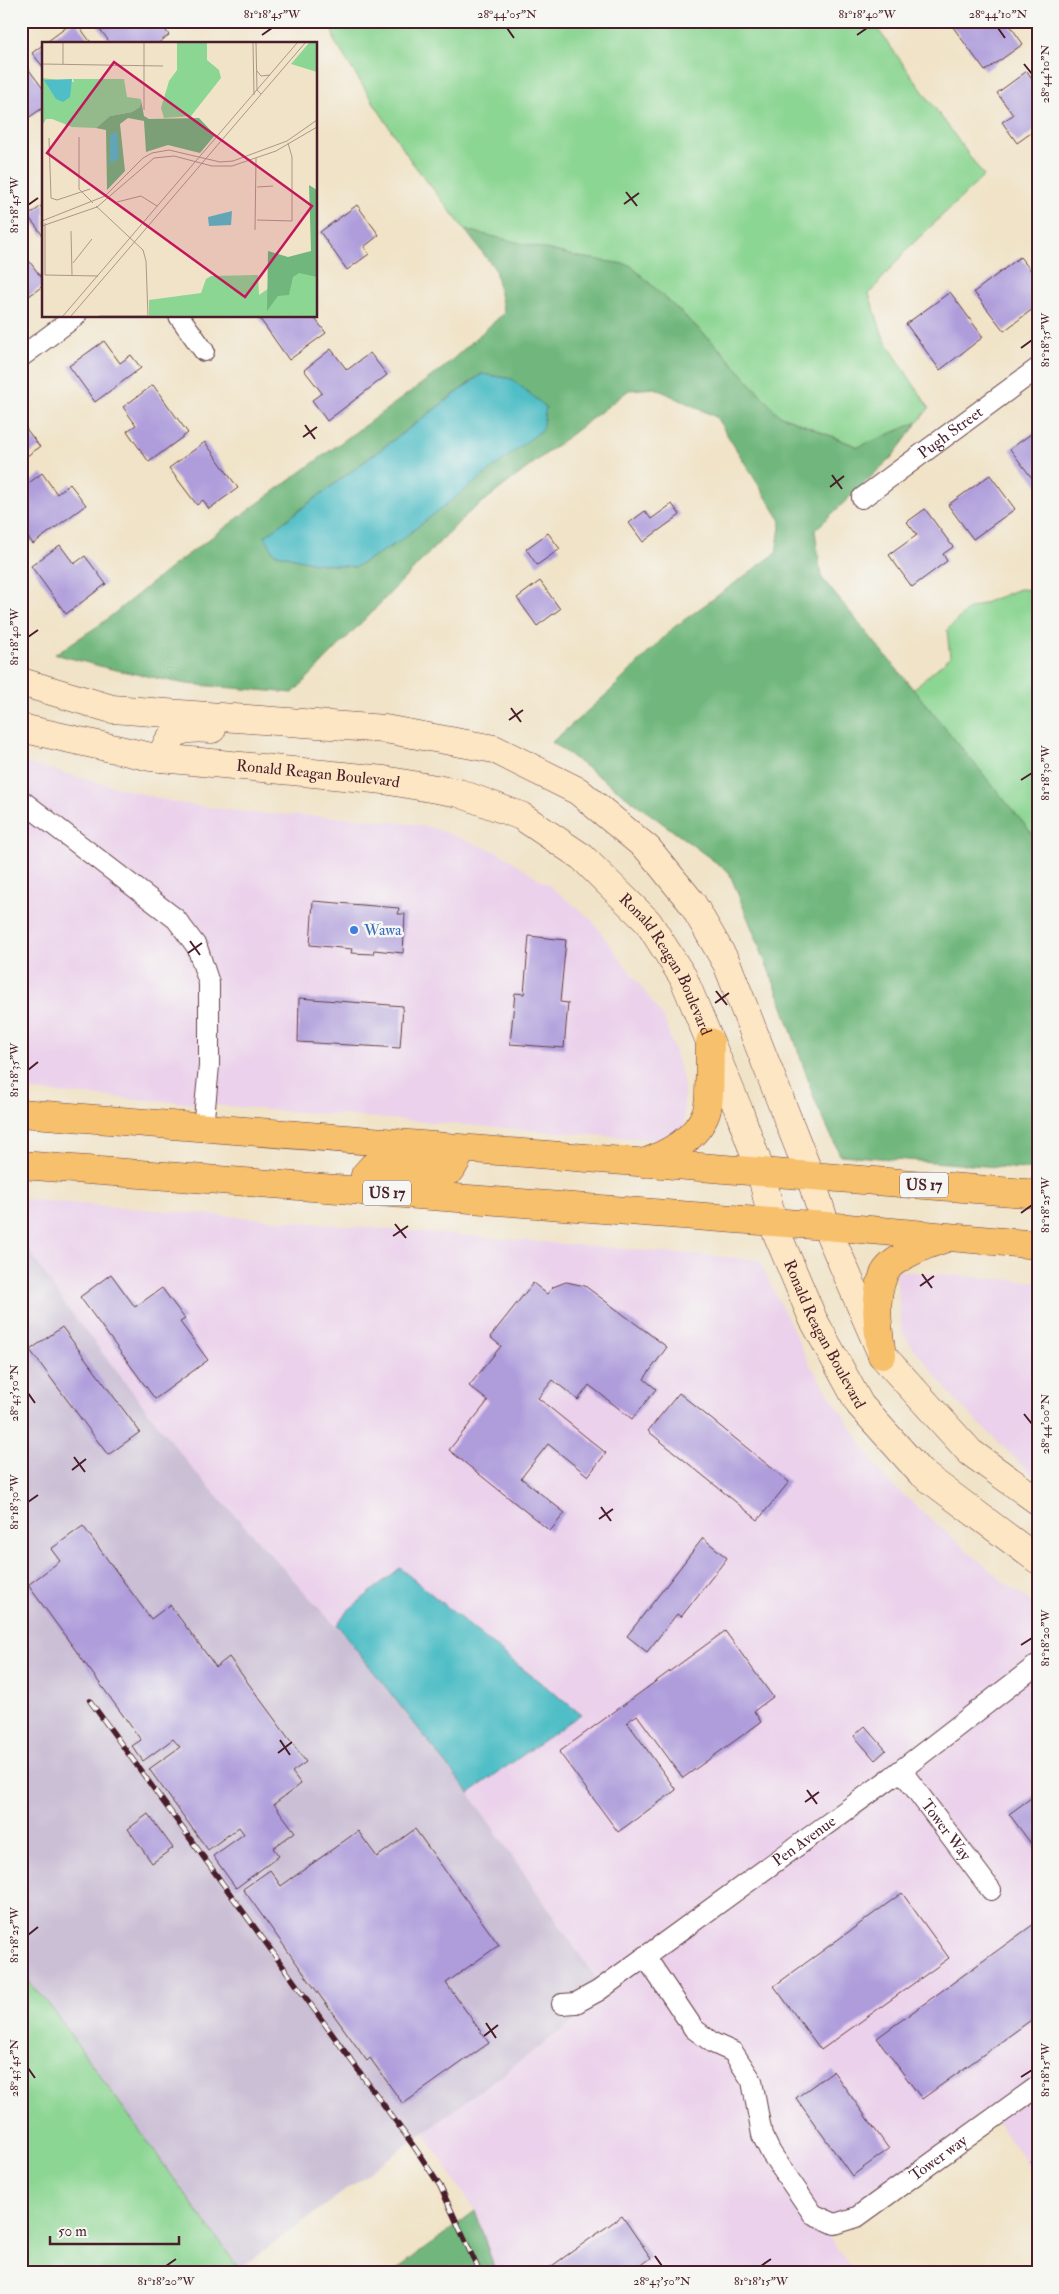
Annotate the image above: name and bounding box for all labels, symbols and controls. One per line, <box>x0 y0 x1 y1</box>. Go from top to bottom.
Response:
text: 81°18'45"W <box>244 7 301 22</box>
text: 28°44'05"N <box>477 7 537 22</box>
text: 81°18'40"W <box>838 7 896 22</box>
text: 28°44'10"N <box>969 7 1027 22</box>
inset map <box>42 42 318 318</box>
text: 28°44'10"N <box>1038 45 1053 103</box>
text: 81°18'45"W <box>7 176 22 233</box>
text: 81°18'35"W <box>1038 312 1053 367</box>
street label: Pugh Street <box>914 402 987 463</box>
text: 81°18'40"W <box>7 608 22 666</box>
text: 81°18'30"W <box>1038 745 1053 801</box>
street label: Ronald Reagan Boulevard <box>235 755 401 793</box>
street label: Ronald Reagan Boulevard <box>615 889 716 1038</box>
place label: Wawa <box>363 920 402 940</box>
marker: Wawa <box>348 924 360 936</box>
text: 81°18'35"W <box>7 1042 22 1097</box>
road number: US 17 <box>900 1172 948 1198</box>
text: 81°18'25"W <box>1038 1176 1053 1233</box>
road number: US 17 <box>363 1180 411 1206</box>
street label: Ronald Reagan Boulevard <box>779 1257 870 1412</box>
text: 28°43'50"N <box>7 1364 22 1422</box>
text: 28°44'00"N <box>1038 1394 1053 1454</box>
text: 81°18'30"W <box>7 1474 22 1530</box>
text: 81°18'20"W <box>1038 1609 1053 1666</box>
street label: Tower Way <box>917 1795 976 1865</box>
street label: Pen Avenue <box>768 1811 840 1871</box>
text: 81°18'25"W <box>7 1906 22 1963</box>
text: 28°43'45"N <box>7 2039 22 2097</box>
text: 81°18'15"W <box>1038 2042 1053 2097</box>
street label: Tower way <box>906 2130 972 2186</box>
scale bar <box>50 2214 179 2246</box>
text: 50 m <box>58 2222 87 2241</box>
text: 81°18'20"W <box>138 2274 195 2289</box>
text: 28°43'50"N <box>633 2274 691 2289</box>
text: 81°18'15"W <box>734 2274 789 2289</box>

